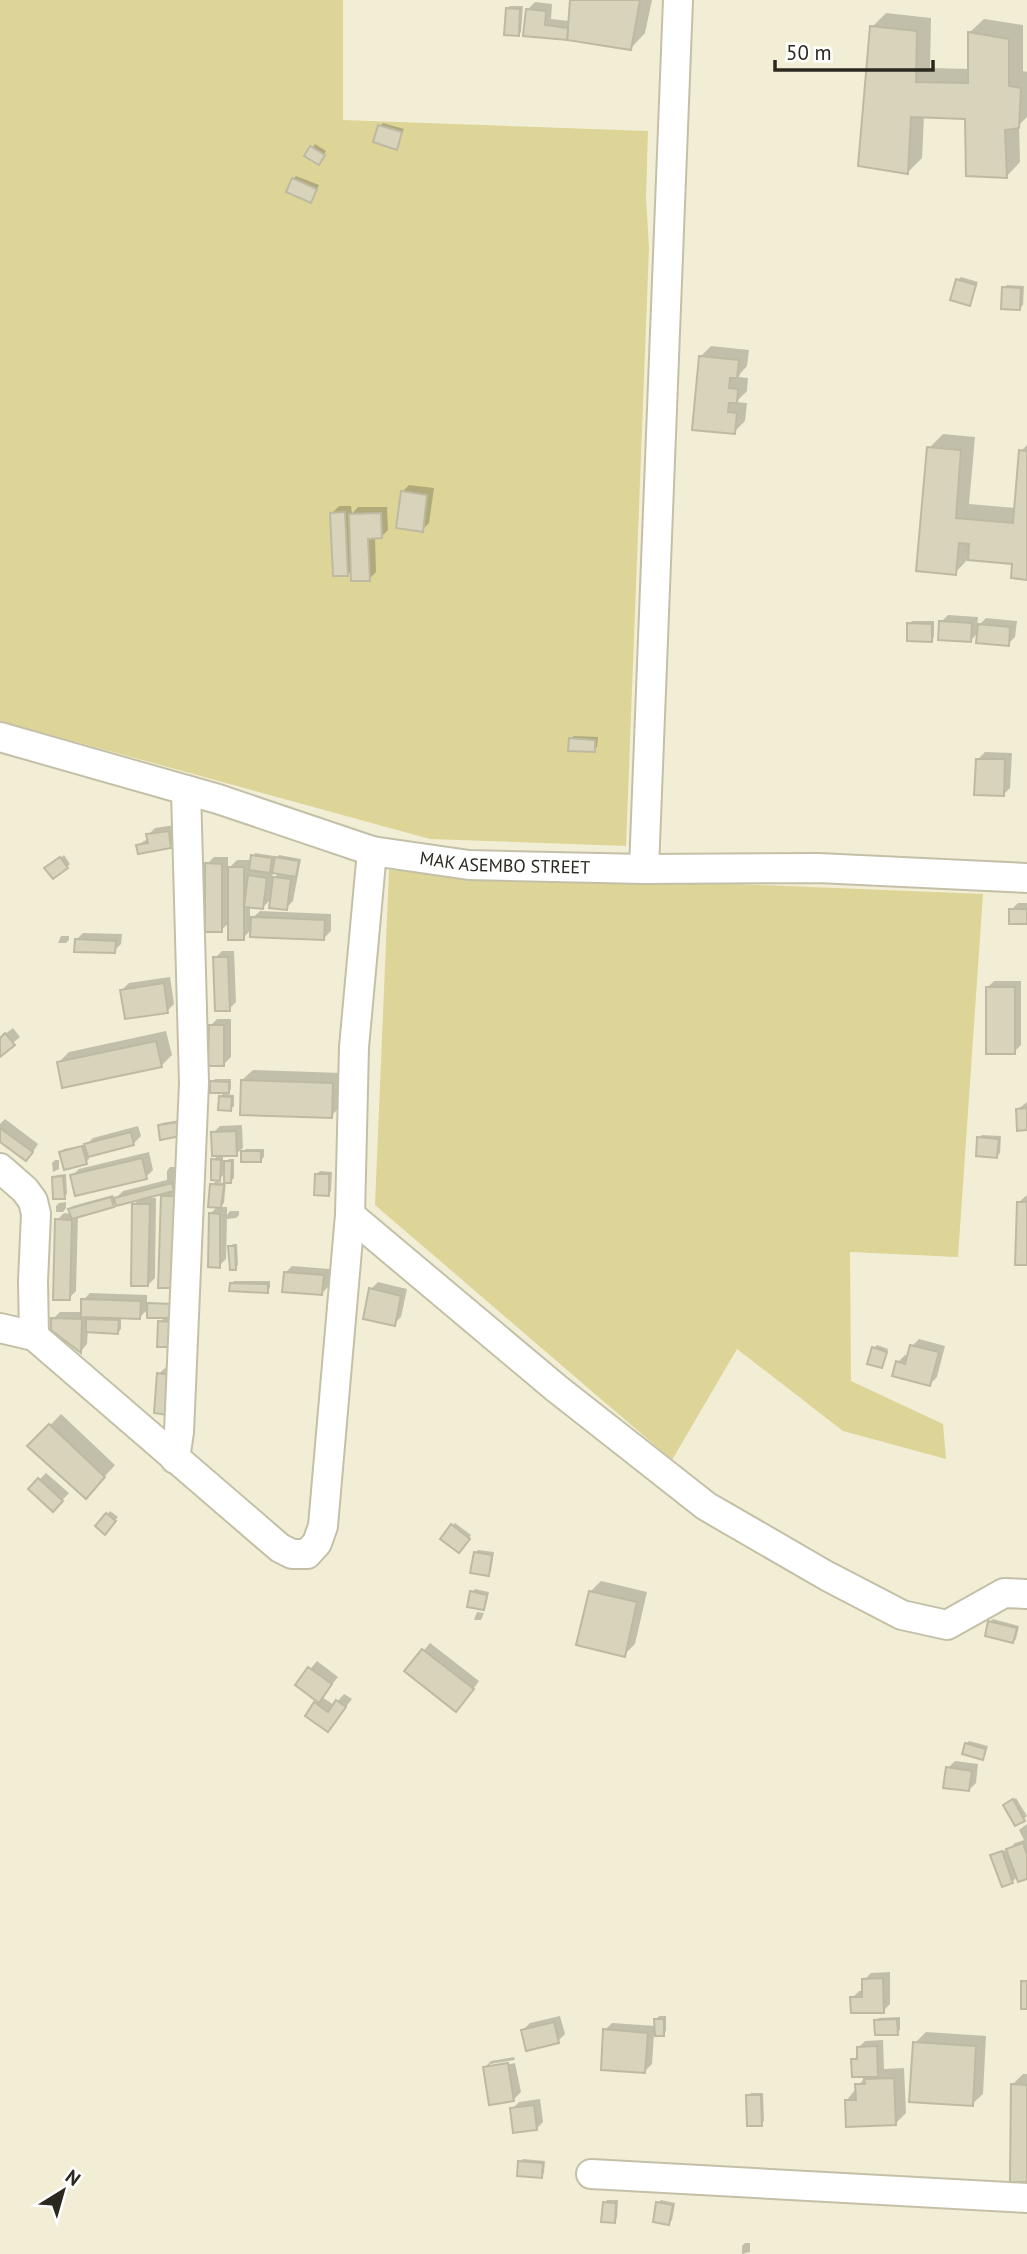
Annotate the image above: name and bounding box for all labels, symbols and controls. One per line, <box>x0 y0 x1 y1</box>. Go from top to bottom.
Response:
scale bar <box>775 28 932 72</box>
text: 50 m <box>786 39 832 66</box>
street label: MAK ASEMBO STREET <box>418 846 590 879</box>
north arrow <box>28 2156 98 2226</box>
text: N <box>61 2164 85 2191</box>

